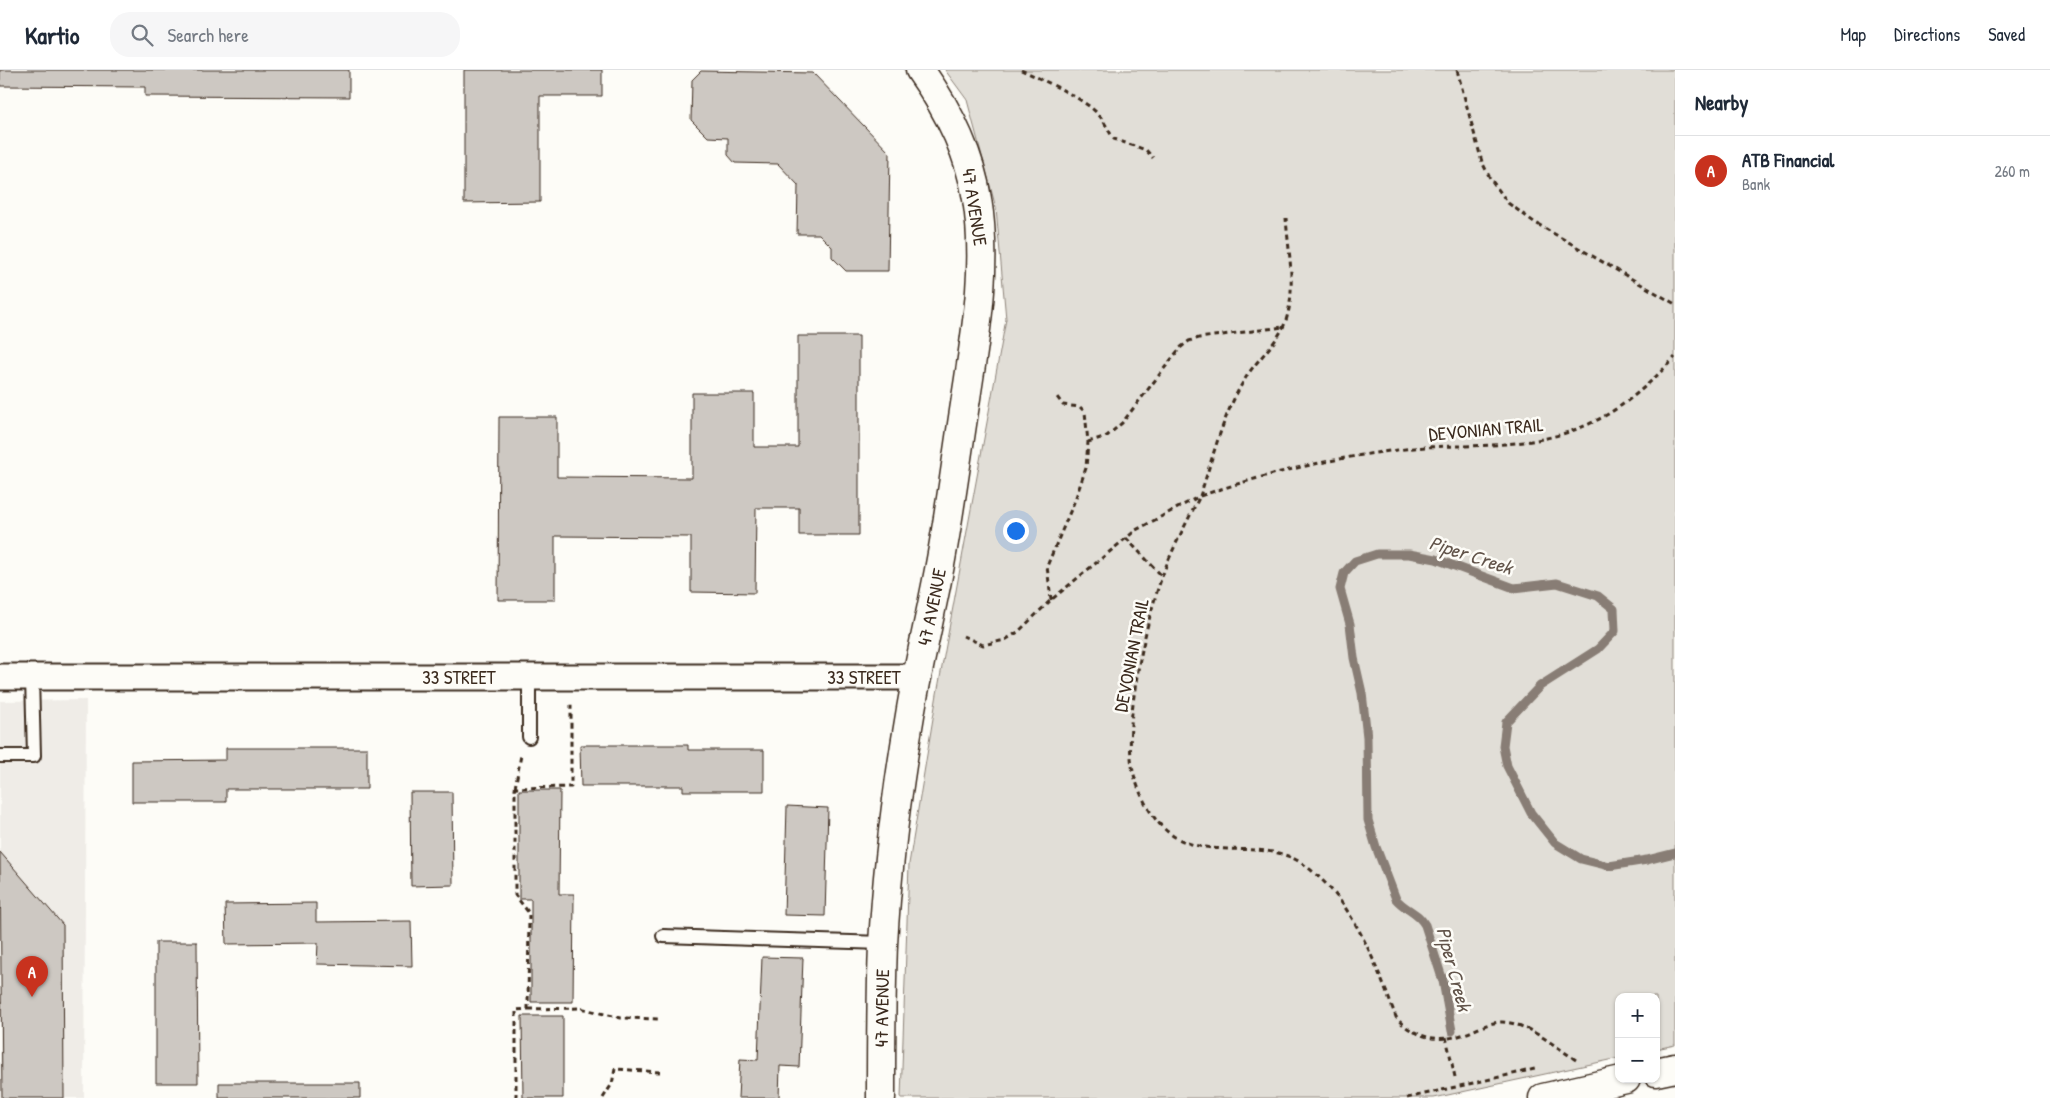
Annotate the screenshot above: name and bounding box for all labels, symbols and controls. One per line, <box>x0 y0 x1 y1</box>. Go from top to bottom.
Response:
search box <box>110 12 460 57</box>
text: Kartio <box>25 19 80 51</box>
icon: search <box>128 21 156 49</box>
text: Search here <box>168 22 249 48</box>
text: Map <box>1841 22 1866 47</box>
text: Directions <box>1894 22 1960 47</box>
text: Saved <box>1988 22 2025 47</box>
text: Nearby <box>1695 88 1748 117</box>
text: ATB Financial <box>1742 147 1834 173</box>
text: A <box>1707 160 1715 182</box>
text: 260 m <box>1994 160 2030 182</box>
street label: 47 AVENUE <box>956 166 994 248</box>
text: Bank <box>1742 173 1770 195</box>
street label: DEVONIAN TRAIL <box>1427 411 1545 447</box>
your location <box>1003 518 1029 544</box>
water label: Piper Creek <box>1426 528 1518 582</box>
street label: 47 AVENUE <box>911 565 952 648</box>
street label: DEVONIAN TRAIL <box>1107 596 1155 714</box>
street label: 33 STREET <box>422 664 497 690</box>
street label: 33 STREET <box>827 664 902 690</box>
water label: Piper Creek <box>1429 924 1479 1016</box>
pin: A <box>16 956 48 997</box>
street label: 47 AVENUE <box>868 968 895 1047</box>
map controls <box>1615 993 1660 1083</box>
button: + <box>1615 993 1660 1038</box>
button: − <box>1615 1038 1660 1083</box>

